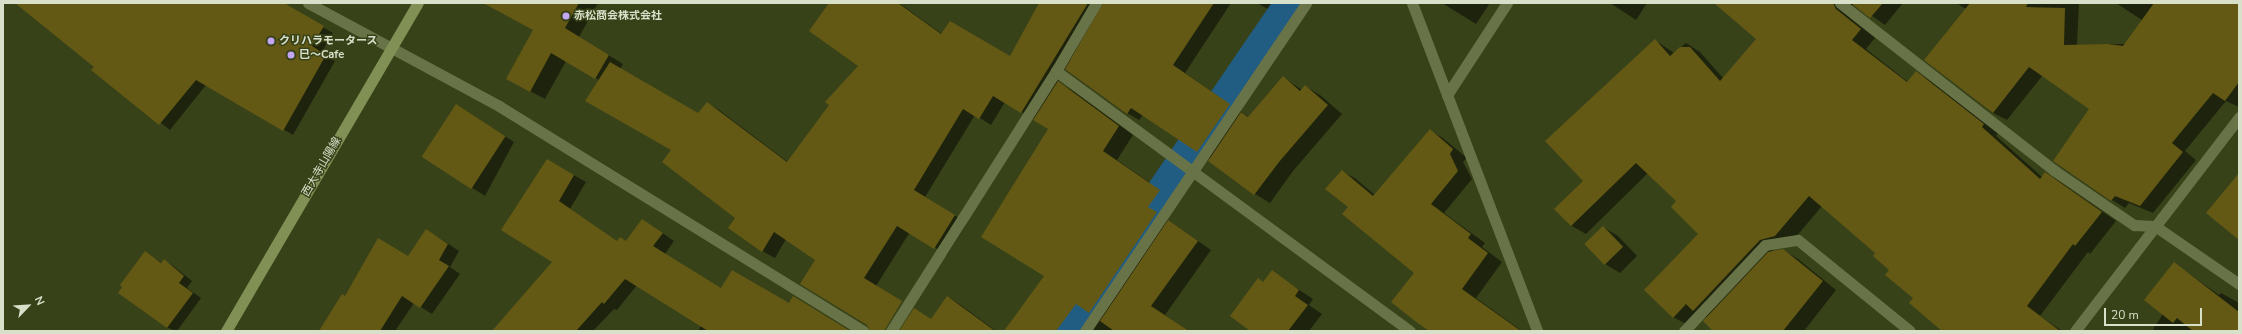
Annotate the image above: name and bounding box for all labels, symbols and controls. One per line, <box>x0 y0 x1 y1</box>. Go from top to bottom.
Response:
place label: 赤松商会株式会社 <box>574 9 662 23</box>
marker: 赤松商会株式会社 <box>561 11 571 21</box>
place label: クリハラモータース <box>279 34 378 48</box>
marker: クリハラモータース <box>266 36 276 46</box>
place label: 巳～Cafe <box>299 48 344 62</box>
marker: 巳～Cafe <box>286 50 296 60</box>
street label: 西大寺山陽線 <box>300 135 344 199</box>
north arrow <box>8 286 48 326</box>
text: N <box>31 294 48 308</box>
scale bar <box>2106 300 2204 326</box>
text: 20 m <box>2111 307 2139 323</box>

